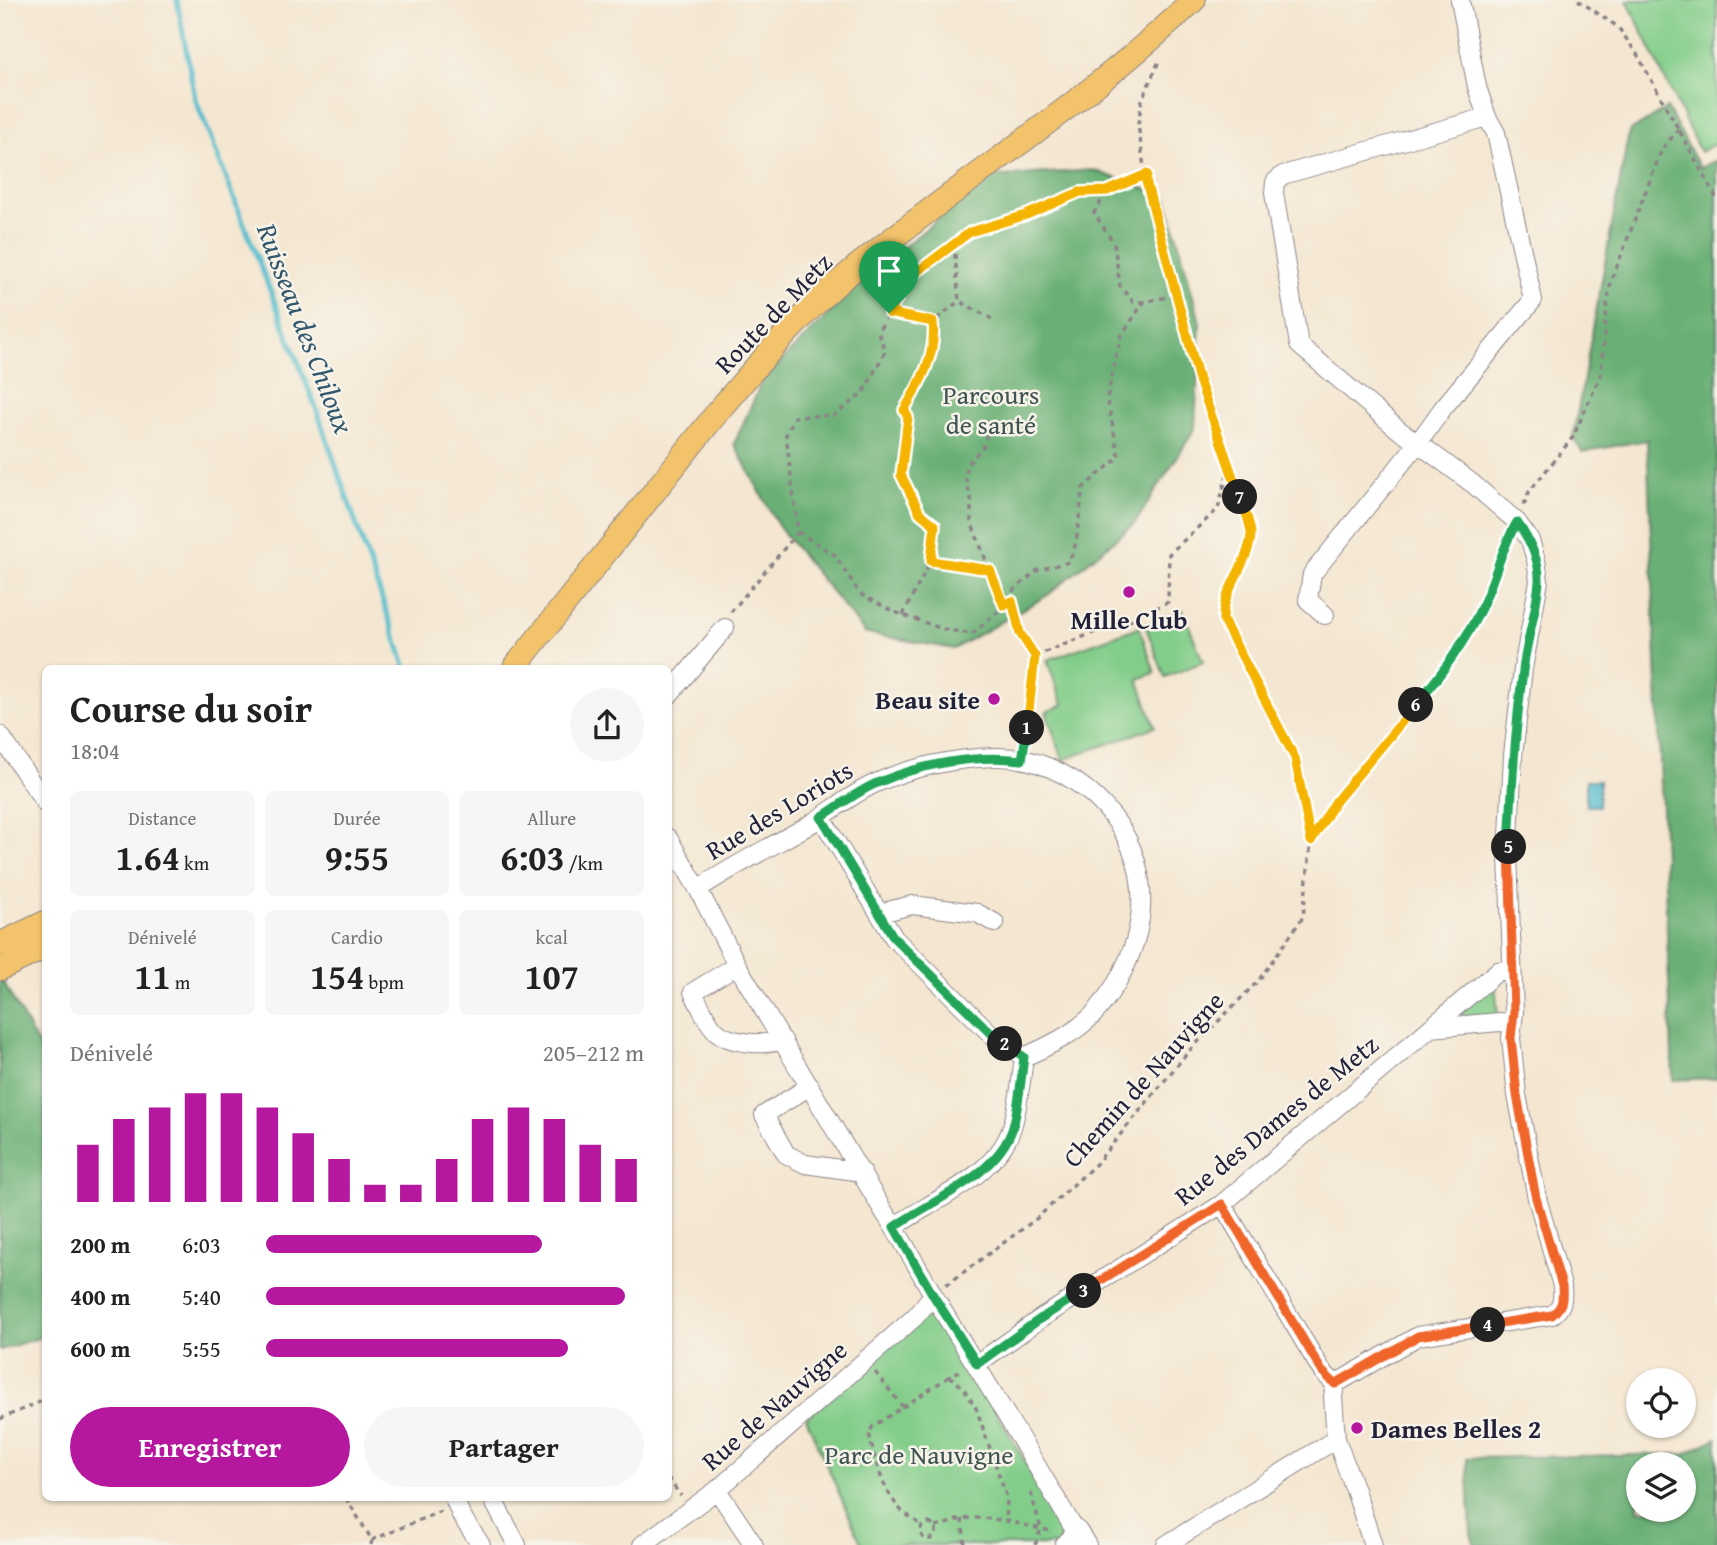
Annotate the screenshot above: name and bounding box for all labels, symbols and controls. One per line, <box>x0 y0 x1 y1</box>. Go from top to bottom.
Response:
water label: Ruisseau des Chiloux <box>247 216 365 439</box>
pin <box>859 241 919 313</box>
street label: Route de Metz <box>705 244 841 382</box>
icon: arrive <box>870 252 908 290</box>
park label: Parcours de santé <box>943 375 1039 444</box>
pin: 7 <box>1222 480 1258 514</box>
text: 7 <box>1235 482 1244 510</box>
marker: Mille Club <box>1121 584 1137 600</box>
place label: Mille Club <box>1071 600 1187 639</box>
text: Course du soir <box>70 680 312 736</box>
place label: Beau site <box>875 680 980 719</box>
button: share <box>570 688 644 762</box>
pin: 6 <box>1398 688 1434 722</box>
text: 6 <box>1411 690 1420 718</box>
marker: Beau site <box>986 691 1002 707</box>
pin: 1 <box>1010 710 1044 746</box>
text: 1 <box>1022 713 1031 741</box>
text: 18:04 <box>70 734 120 767</box>
street label: Rue des Loriots <box>698 751 860 869</box>
text: Distance <box>128 804 196 832</box>
text: Durée <box>333 804 381 832</box>
text: Allure <box>527 804 576 832</box>
pin: 5 <box>1492 830 1526 864</box>
text: 1.64 <box>116 832 180 883</box>
text: 9:55 <box>325 832 389 883</box>
text: 6:03 <box>500 832 565 883</box>
text: 5 <box>1504 832 1513 860</box>
text: km <box>180 849 209 877</box>
text: /km <box>565 849 603 877</box>
text: Dénivelé <box>128 923 197 951</box>
text: Cardio <box>331 923 383 951</box>
text: kcal <box>535 923 568 951</box>
text: 11 <box>134 951 171 1002</box>
text: 154 <box>310 951 364 1002</box>
text: 107 <box>524 951 579 1002</box>
text: m <box>171 968 190 996</box>
text: bpm <box>364 968 404 996</box>
street label: Chemin de Nauvigne <box>1053 982 1233 1176</box>
street label: Rue des Dames de Metz <box>1166 1025 1386 1215</box>
pin: 2 <box>988 1026 1023 1062</box>
text: 2 <box>1000 1029 1009 1057</box>
text: Dénivelé <box>70 1036 153 1069</box>
text: 205–212 m <box>543 1036 644 1069</box>
text: 200 m <box>70 1228 131 1261</box>
text: 6:03 <box>182 1228 221 1261</box>
pin: 3 <box>1066 1274 1102 1308</box>
text: 3 <box>1079 1276 1088 1304</box>
text: 400 m <box>70 1280 131 1313</box>
text: 5:40 <box>182 1280 221 1313</box>
pin: 4 <box>1470 1308 1506 1342</box>
text: 4 <box>1483 1310 1492 1338</box>
street label: Rue de Nauvigne <box>692 1331 856 1479</box>
text: 600 m <box>70 1332 131 1365</box>
text: 5:55 <box>182 1332 221 1365</box>
map controls <box>1626 1368 1696 1522</box>
button: locate <box>1626 1368 1696 1438</box>
button: Enregistrer <box>70 1407 350 1487</box>
button: Partager <box>364 1407 644 1487</box>
place label: Dames Belles 2 <box>1371 1409 1541 1448</box>
marker: Dames Belles 2 <box>1349 1420 1365 1436</box>
park label: Parc de Nauvigne <box>825 1435 1013 1474</box>
button: layers <box>1626 1452 1696 1522</box>

